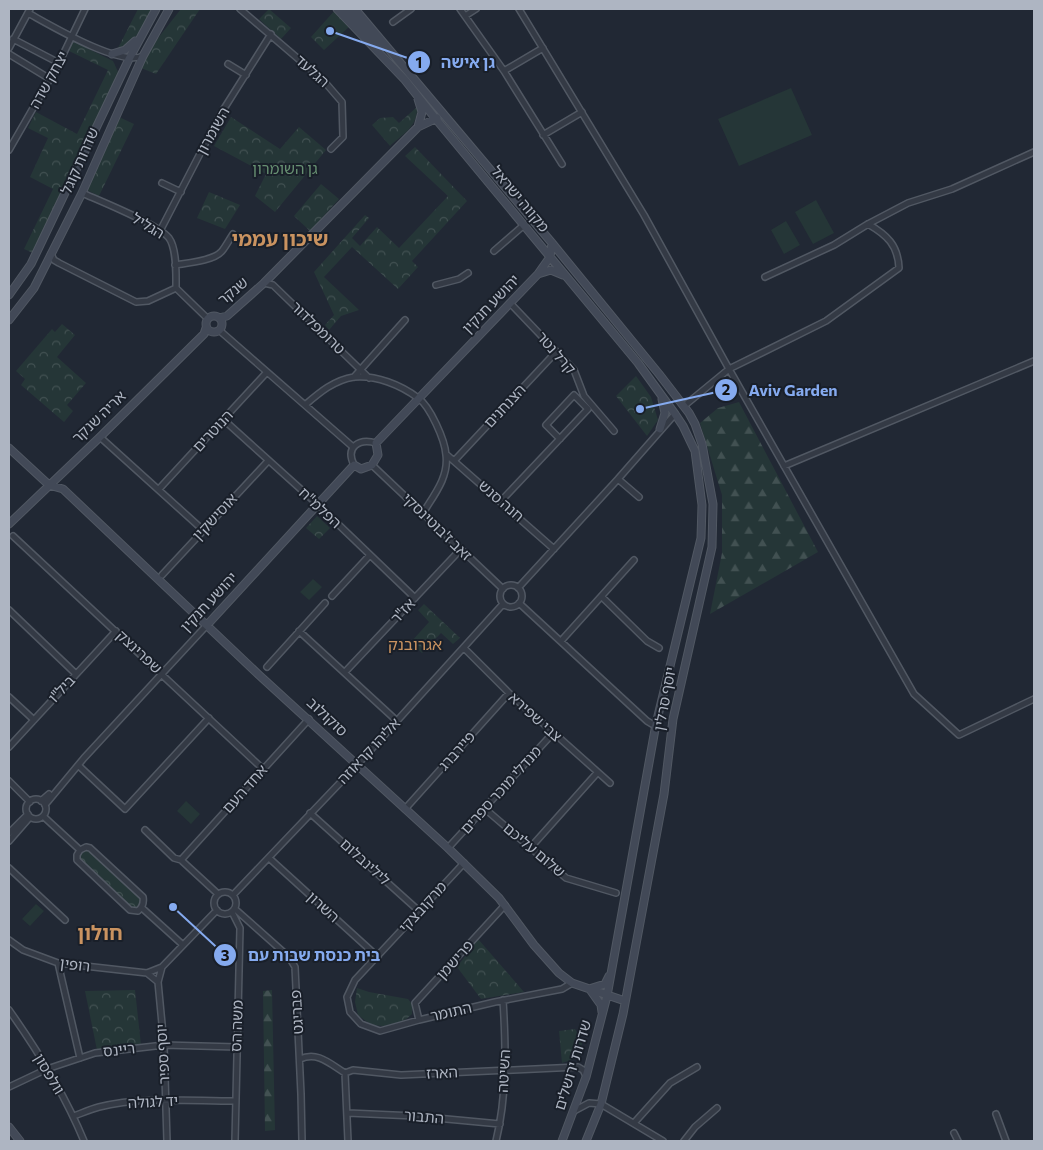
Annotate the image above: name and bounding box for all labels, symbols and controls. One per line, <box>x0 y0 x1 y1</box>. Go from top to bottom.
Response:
callout: גן אישה <box>406 47 505 78</box>
street label: יצחק שדה <box>25 48 71 112</box>
street label: הגלעד <box>292 50 333 90</box>
text: גן אישה <box>441 52 496 71</box>
text: 1 <box>416 53 422 71</box>
street label: השומרון <box>192 103 233 158</box>
street label: שדרות קוגל <box>56 124 102 197</box>
park label: גן השומרון <box>252 159 318 177</box>
street label: מקווה ישראל <box>488 162 554 235</box>
street label: הגליל <box>129 208 168 242</box>
district label: שיכון עממי <box>231 226 329 250</box>
street label: יהושע חנקין <box>458 270 523 337</box>
street label: שנקר <box>214 272 251 308</box>
street label: טרומפלדור <box>288 297 349 357</box>
street label: קרל נטר <box>533 327 580 377</box>
callout: Aviv Garden <box>714 375 848 406</box>
street label: הצנחנים <box>480 380 529 431</box>
text: 2 <box>722 380 730 398</box>
text: Aviv Garden <box>748 380 838 399</box>
street label: אריה שנקר <box>68 386 129 446</box>
street label: הנוטרים <box>188 406 236 455</box>
street label: חנה סנש <box>475 476 528 525</box>
street label: הפלמ"ח <box>296 483 346 531</box>
street label: אוסישקין <box>188 489 241 544</box>
street label: זאב ז'בוטינסקי <box>399 489 476 564</box>
street label: יהושע חנקין <box>176 568 240 635</box>
street label: אז"ר <box>386 594 418 627</box>
street label: שפרינצק <box>113 626 166 677</box>
district label: אגרובנק <box>388 634 442 653</box>
street label: יוסף סרלין <box>649 665 679 732</box>
street label: ביל"ו <box>44 671 79 706</box>
street label: צבי שפירא <box>505 688 566 745</box>
street label: סוקולוב <box>304 693 352 740</box>
street label: אליהו קראוזה <box>333 714 403 787</box>
street label: פיירברג <box>434 727 478 774</box>
street label: מנדלי מוכר ספרים <box>456 742 545 837</box>
street label: אחד העם <box>218 760 271 816</box>
street label: שלום עליכם <box>500 818 569 880</box>
street label: לילינבלום <box>337 834 395 889</box>
street label: מרקובצקי <box>395 877 450 936</box>
street label: השרון <box>304 887 344 926</box>
district label: חולון <box>77 920 123 944</box>
street label: פרישמן <box>432 936 477 983</box>
callout: בית כנסת שבות עם <box>213 940 390 971</box>
text: בית כנסת שבות עם <box>248 945 381 964</box>
text: 3 <box>221 946 230 964</box>
street label: רופין <box>59 953 91 975</box>
street label: פבריגט <box>286 989 306 1035</box>
street label: התומר <box>428 998 473 1025</box>
street label: משה הס <box>226 999 246 1052</box>
street label: שדרות ירושלים <box>550 1017 594 1112</box>
street label: יוסף ספיר <box>151 1023 173 1085</box>
street label: ריינס <box>102 1038 136 1060</box>
street label: השיטה <box>493 1049 513 1093</box>
street label: וולפסון <box>31 1050 69 1097</box>
street label: הארז <box>426 1062 458 1082</box>
street label: יד לגולה <box>127 1091 179 1111</box>
street label: התבור <box>403 1105 445 1127</box>

